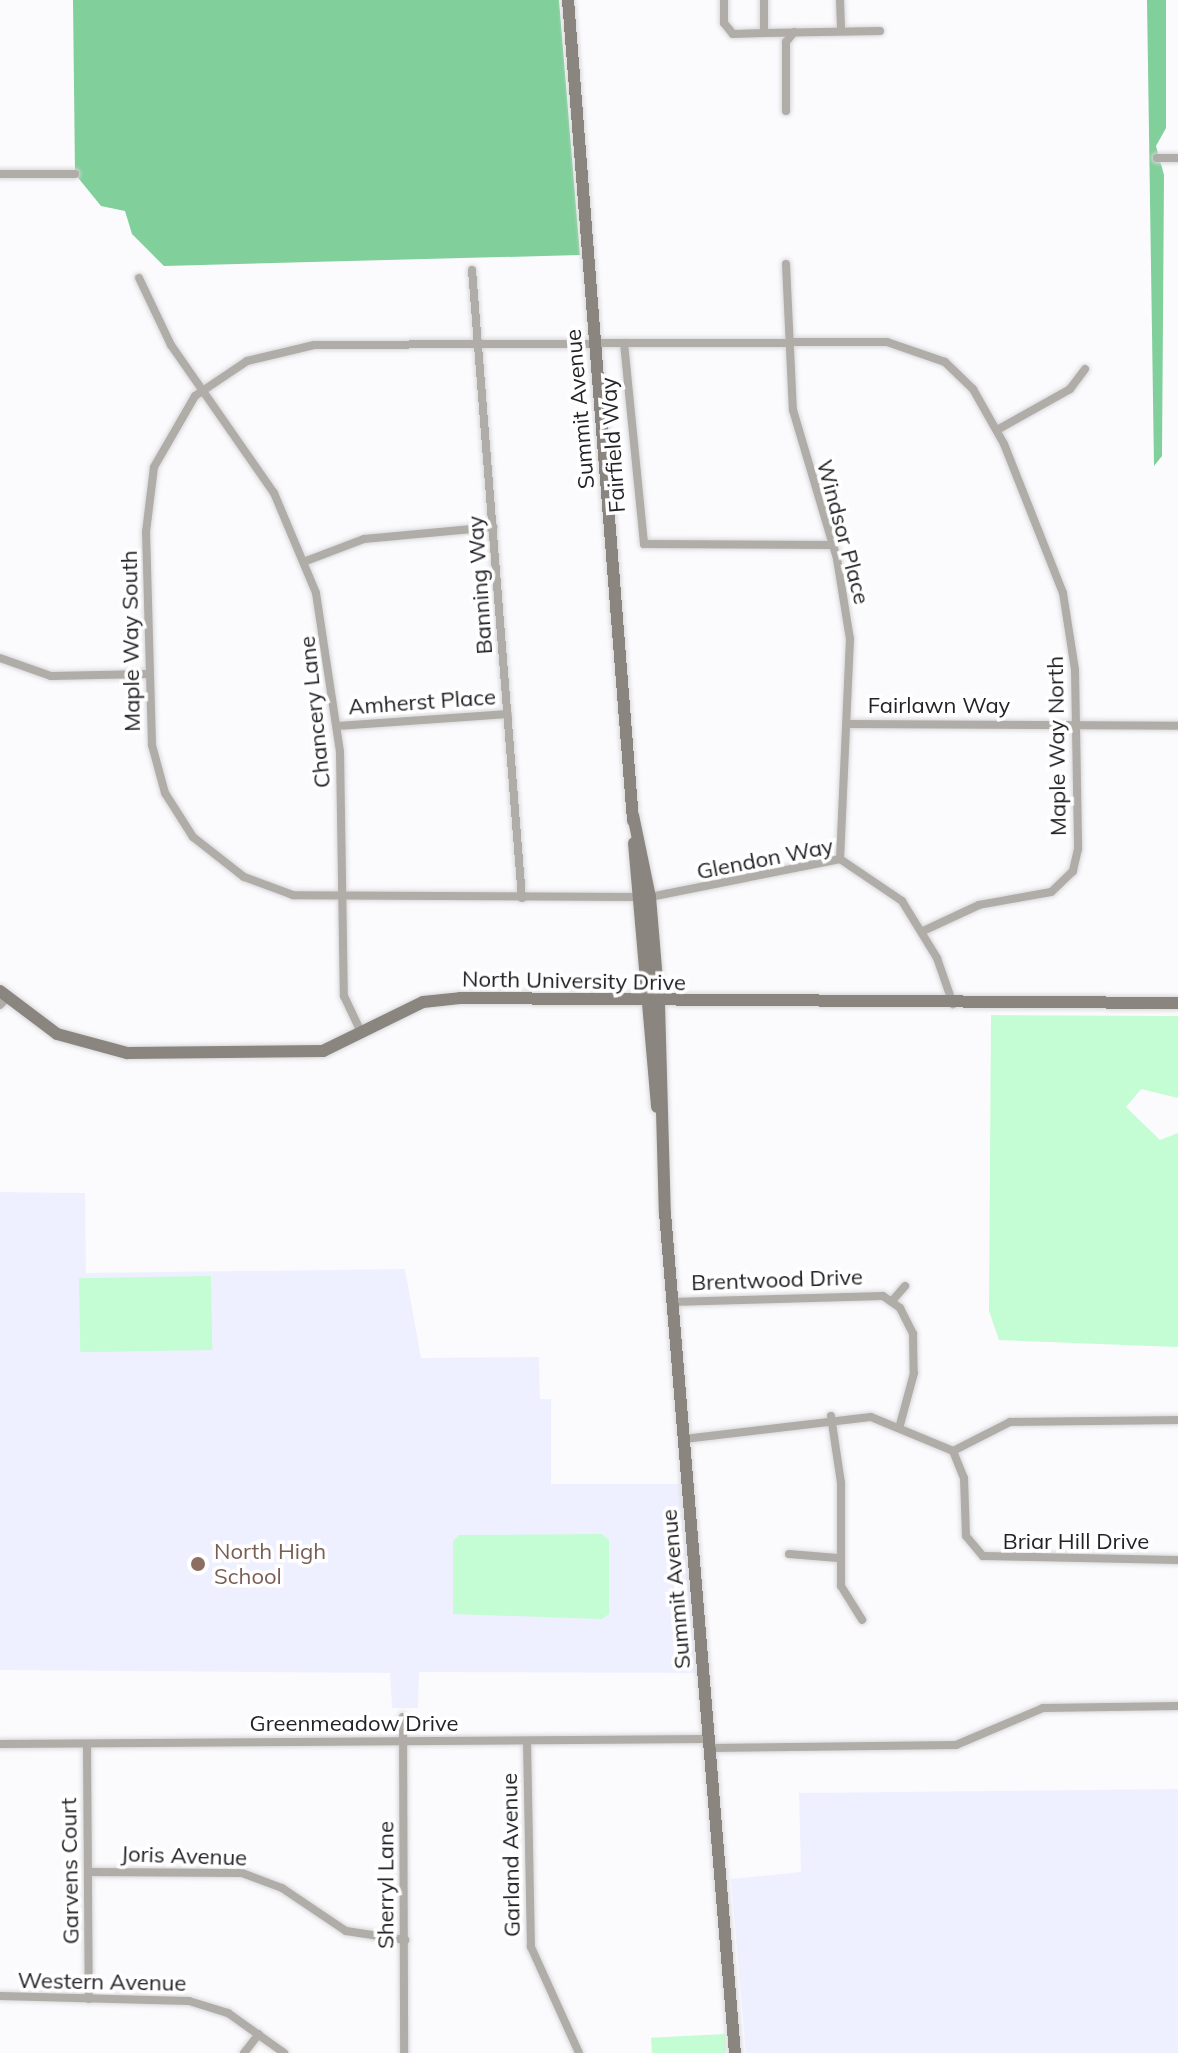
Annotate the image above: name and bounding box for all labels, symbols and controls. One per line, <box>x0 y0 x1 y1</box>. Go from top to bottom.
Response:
street label: Summit Avenue <box>560 328 600 490</box>
street label: Fairfield Way <box>595 376 631 514</box>
street label: Windsor Place <box>811 457 875 607</box>
street label: Banning Way <box>462 515 498 655</box>
street label: Maple Way South <box>116 550 146 732</box>
street label: Chancery Lane <box>294 635 336 789</box>
street label: Maple Way North <box>1042 656 1072 836</box>
street label: Amherst Place <box>347 684 497 720</box>
street label: Fairlawn Way <box>868 693 1010 719</box>
street label: Glendon Way <box>694 833 836 885</box>
street label: North University Drive <box>462 966 686 996</box>
street label: Brentwood Drive <box>691 1264 863 1296</box>
street label: Summit Avenue <box>656 1508 696 1670</box>
street label: Briar Hill Drive <box>1003 1529 1149 1555</box>
place label: North High School <box>214 1538 326 1590</box>
marker: North High School <box>189 1555 207 1573</box>
street label: Greenmeadow Drive <box>250 1711 458 1737</box>
street label: Garland Avenue <box>496 1773 526 1937</box>
street label: Garvens Court <box>56 1797 84 1945</box>
street label: Sherryl Lane <box>373 1821 399 1949</box>
street label: Joris Avenue <box>120 1841 248 1871</box>
street label: Western Avenue <box>17 1967 187 1997</box>

